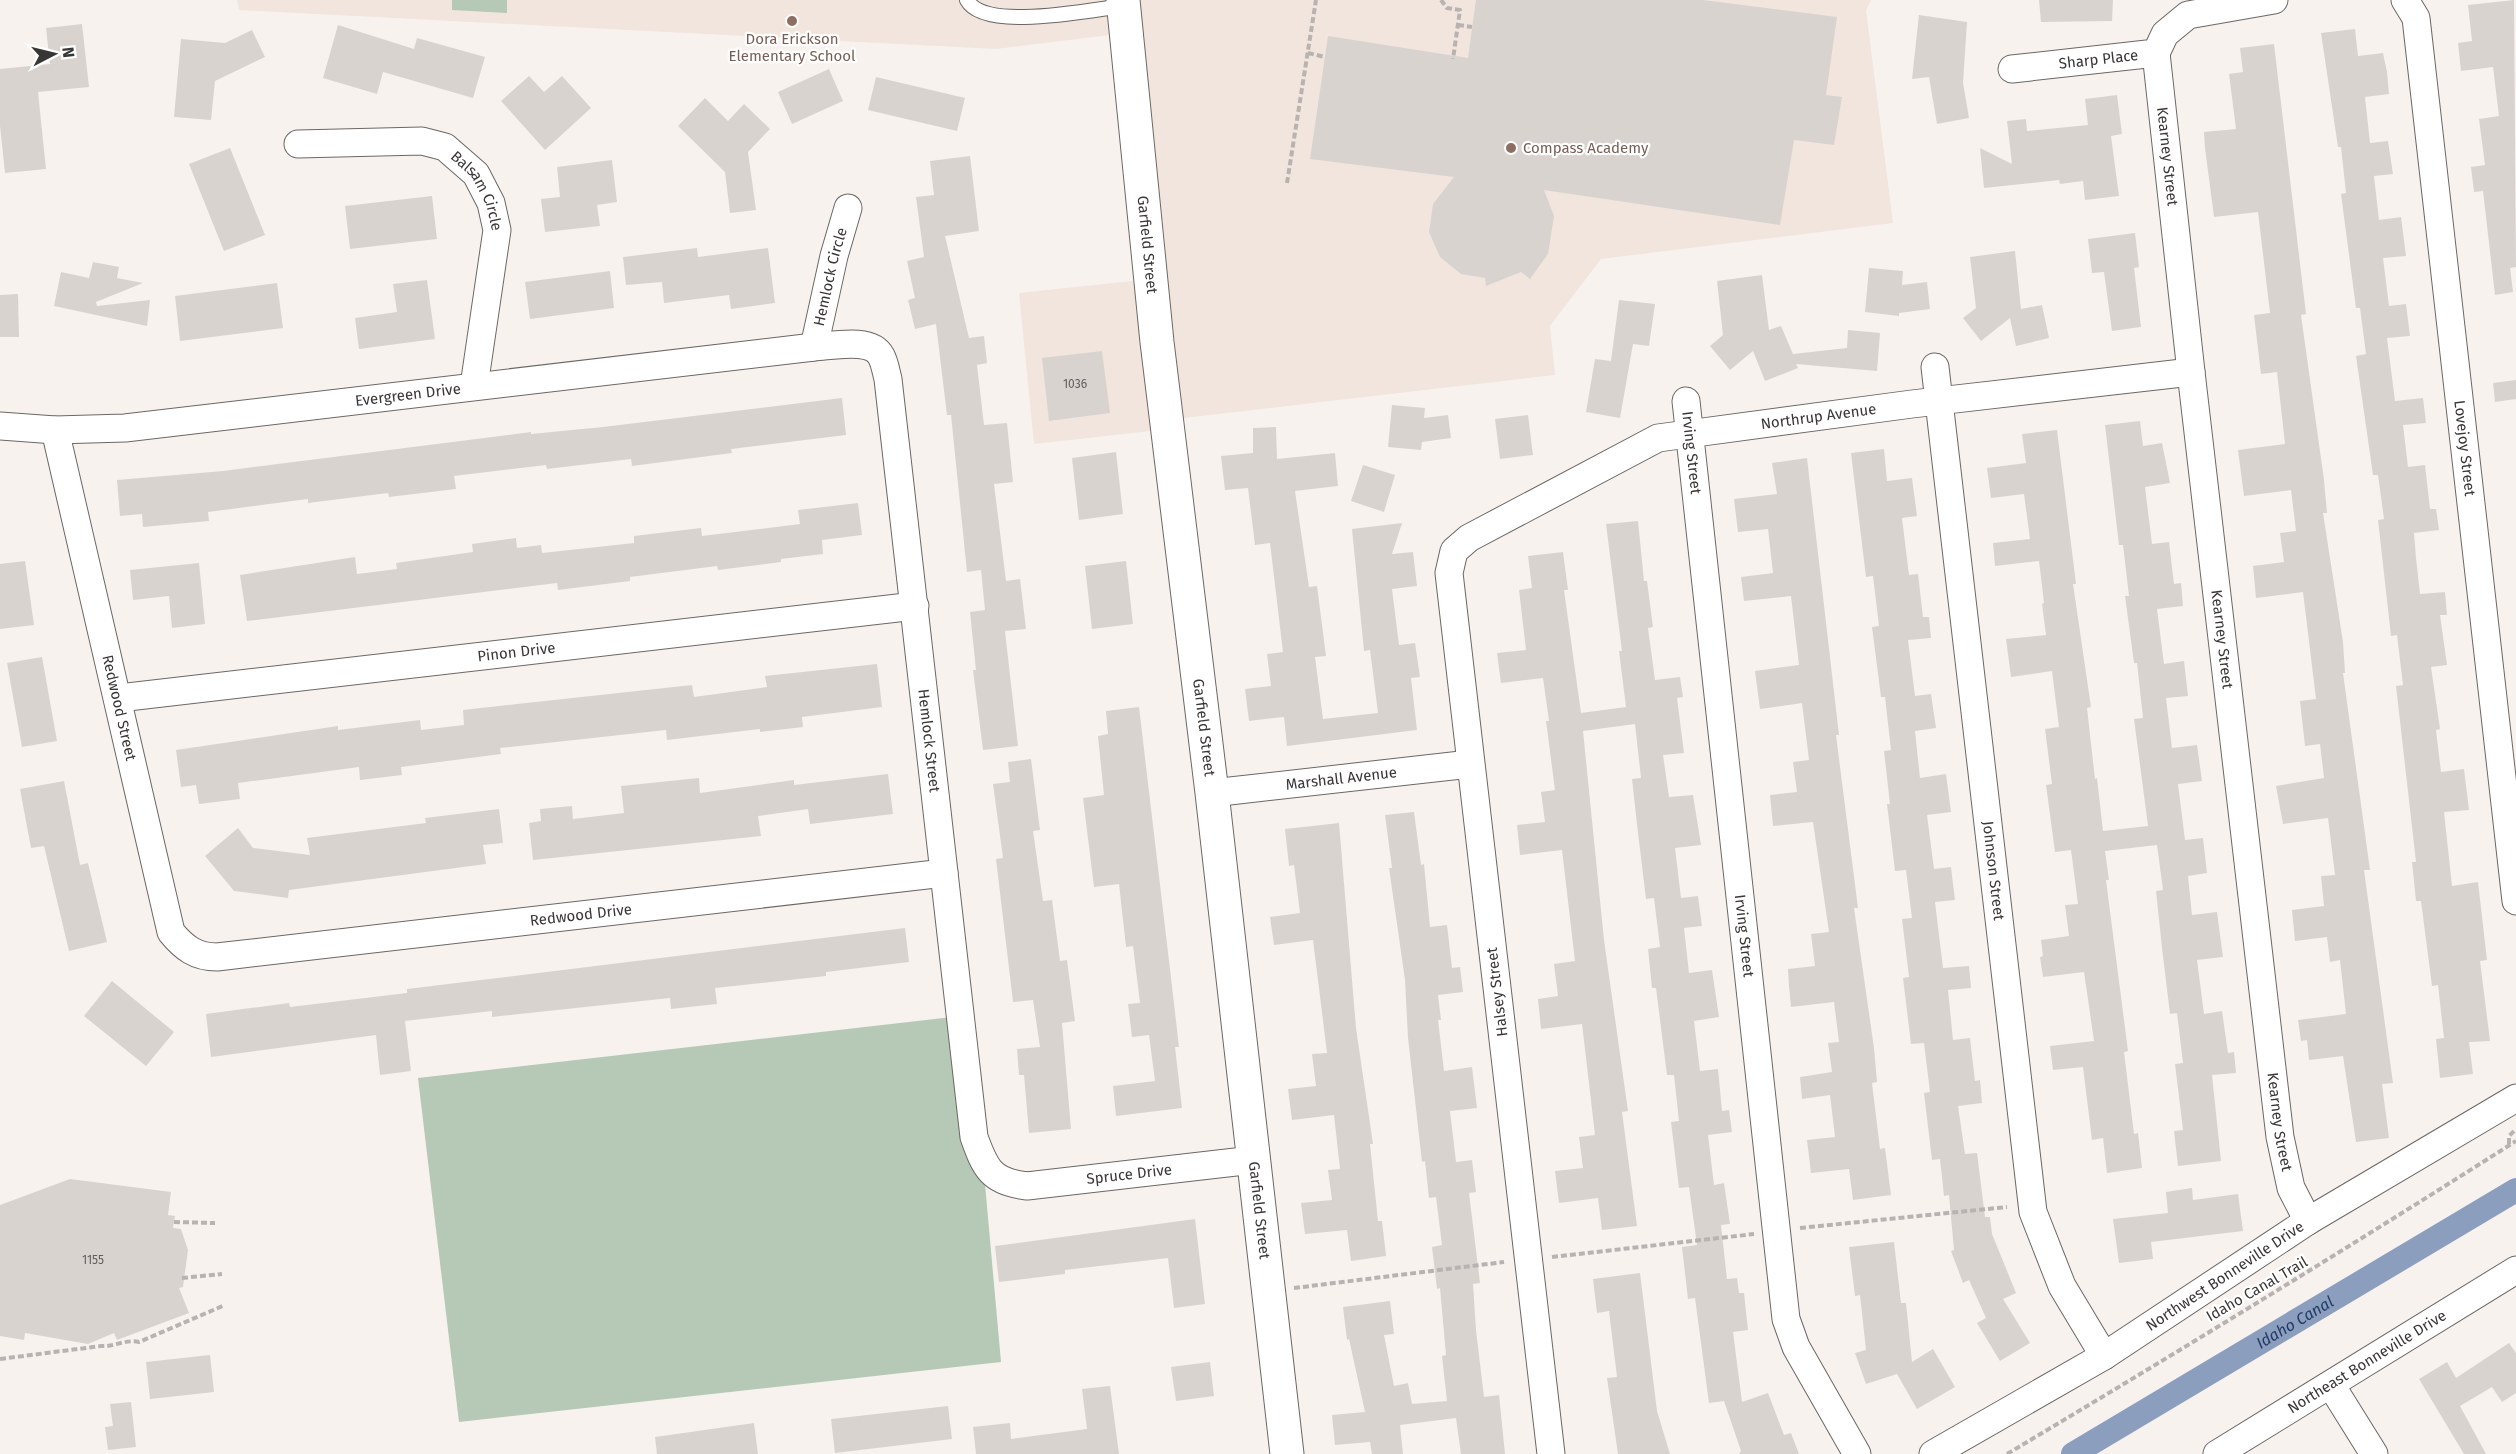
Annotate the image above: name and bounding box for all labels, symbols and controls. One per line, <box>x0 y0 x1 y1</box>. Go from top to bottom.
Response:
marker: Dora Erickson Elementary School <box>785 14 799 28</box>
north arrow <box>24 24 84 84</box>
place label: Dora Erickson Elementary School <box>729 30 856 65</box>
text: N <box>58 46 78 59</box>
street label: Sharp Place <box>2058 46 2139 73</box>
street label: Kearney Street <box>2153 106 2182 207</box>
place label: Compass Academy <box>1523 139 1649 157</box>
marker: Compass Academy <box>1504 141 1518 155</box>
street label: Balsam Circle <box>447 147 506 232</box>
street label: Garfield Street <box>1134 195 1161 295</box>
street label: Hemlock Circle <box>810 225 851 328</box>
house number: 1036 <box>1063 377 1087 391</box>
street label: Evergreen Drive <box>354 380 462 410</box>
street label: Lovejoy Street <box>2450 399 2479 498</box>
street label: Northrup Avenue <box>1760 400 1877 433</box>
street label: Irving Street <box>1678 410 1705 496</box>
street label: Kearney Street <box>2207 589 2237 690</box>
street label: Pinon Drive <box>476 639 556 666</box>
street label: Redwood Street <box>98 653 140 763</box>
street label: Garfield Street <box>1189 678 1219 778</box>
street label: Hemlock Street <box>914 688 944 794</box>
street label: Marshall Avenue <box>1285 763 1398 794</box>
street label: Johnson Street <box>1979 820 2008 922</box>
street label: Irving Street <box>1731 894 1758 979</box>
street label: Redwood Drive <box>529 900 633 930</box>
street label: Halsey Street <box>1483 946 1511 1038</box>
street label: Kearney Street <box>2264 1071 2296 1173</box>
street label: Spruce Drive <box>1085 1160 1173 1188</box>
street label: Garfield Street <box>1245 1160 1274 1261</box>
street label: Northwest Bonneville Drive <box>2142 1217 2307 1335</box>
house number: 1155 <box>82 1253 104 1267</box>
street label: Idaho Canal Trail <box>2203 1253 2311 1325</box>
water label: Idaho Canal <box>2253 1291 2337 1353</box>
street label: Northeast Bonneville Drive <box>2284 1306 2449 1417</box>

